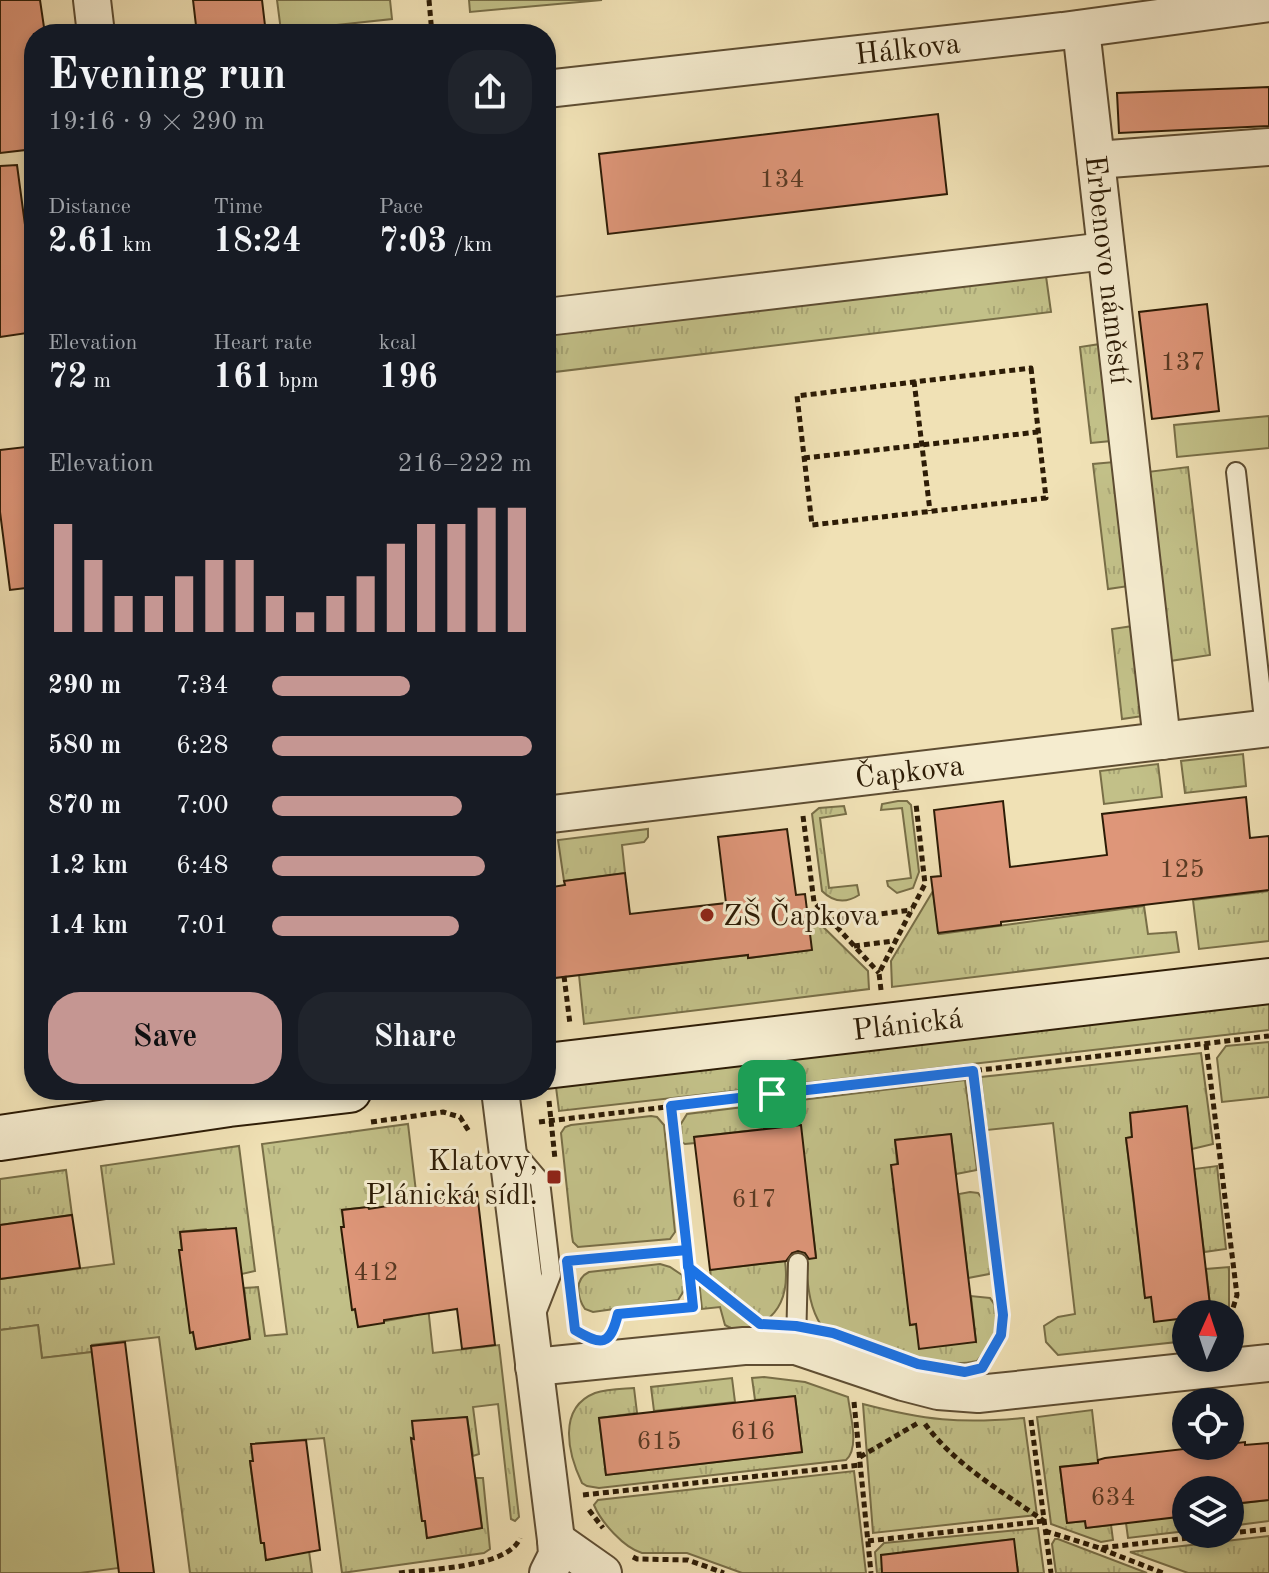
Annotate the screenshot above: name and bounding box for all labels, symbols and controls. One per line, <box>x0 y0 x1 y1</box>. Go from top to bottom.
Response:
street label: Hálkova <box>854 30 962 71</box>
button: share <box>448 50 532 134</box>
text: Evening run <box>48 54 286 98</box>
text: 19:16 · 9 × 290 m <box>48 109 265 135</box>
street label: Erbenovo náměstí <box>1078 154 1134 387</box>
house number: 134 <box>759 167 805 193</box>
text: Distance <box>48 196 131 218</box>
text: Time <box>213 196 263 218</box>
text: Pace <box>379 196 423 218</box>
text: 2.61 <box>48 225 117 259</box>
text: 18:24 <box>213 225 302 259</box>
text: 7:03 <box>379 225 447 259</box>
text: km <box>117 234 152 256</box>
text: /km <box>447 234 492 256</box>
text: Elevation <box>48 332 138 354</box>
text: Heart rate <box>213 332 312 354</box>
text: kcal <box>379 332 417 354</box>
house number: 137 <box>1160 350 1206 376</box>
text: 72 <box>48 361 87 395</box>
text: 161 <box>213 361 273 395</box>
text: 196 <box>379 361 438 395</box>
text: m <box>87 370 111 392</box>
text: bpm <box>273 370 319 392</box>
text: Elevation <box>48 451 154 477</box>
text: 216–222 m <box>397 451 532 477</box>
text: 290 m <box>48 673 121 699</box>
text: 7:34 <box>176 673 229 699</box>
text: 580 m <box>48 733 121 759</box>
text: 6:28 <box>176 733 229 759</box>
street label: Čapkova <box>853 752 966 795</box>
text: 870 m <box>48 793 121 819</box>
text: 7:00 <box>176 793 229 819</box>
text: 1.2 km <box>48 853 128 879</box>
text: 6:48 <box>176 853 229 879</box>
house number: 125 <box>1159 857 1205 883</box>
place label: ZŠ Čapkova <box>723 897 879 932</box>
marker: ZŠ Čapkova <box>698 906 716 924</box>
text: 1.4 km <box>48 913 128 939</box>
text: 7:01 <box>176 913 229 939</box>
button: Save <box>48 992 282 1084</box>
button: Share <box>298 992 532 1084</box>
street label: Plánická <box>851 1004 965 1047</box>
pin <box>738 1060 806 1128</box>
icon: arrive <box>750 1072 794 1116</box>
place label: Klatovy, Plánická sídl. <box>365 1147 538 1211</box>
marker: Klatovy, Plánická sídl. <box>545 1168 563 1186</box>
house number: 617 <box>731 1187 777 1213</box>
house number: 412 <box>353 1260 399 1286</box>
north arrow <box>1172 1300 1244 1372</box>
map controls <box>1172 1300 1244 1548</box>
button: locate <box>1172 1388 1244 1460</box>
house number: 616 <box>730 1419 776 1445</box>
house number: 615 <box>636 1429 682 1455</box>
button: layers <box>1172 1476 1244 1548</box>
house number: 634 <box>1090 1485 1136 1511</box>

